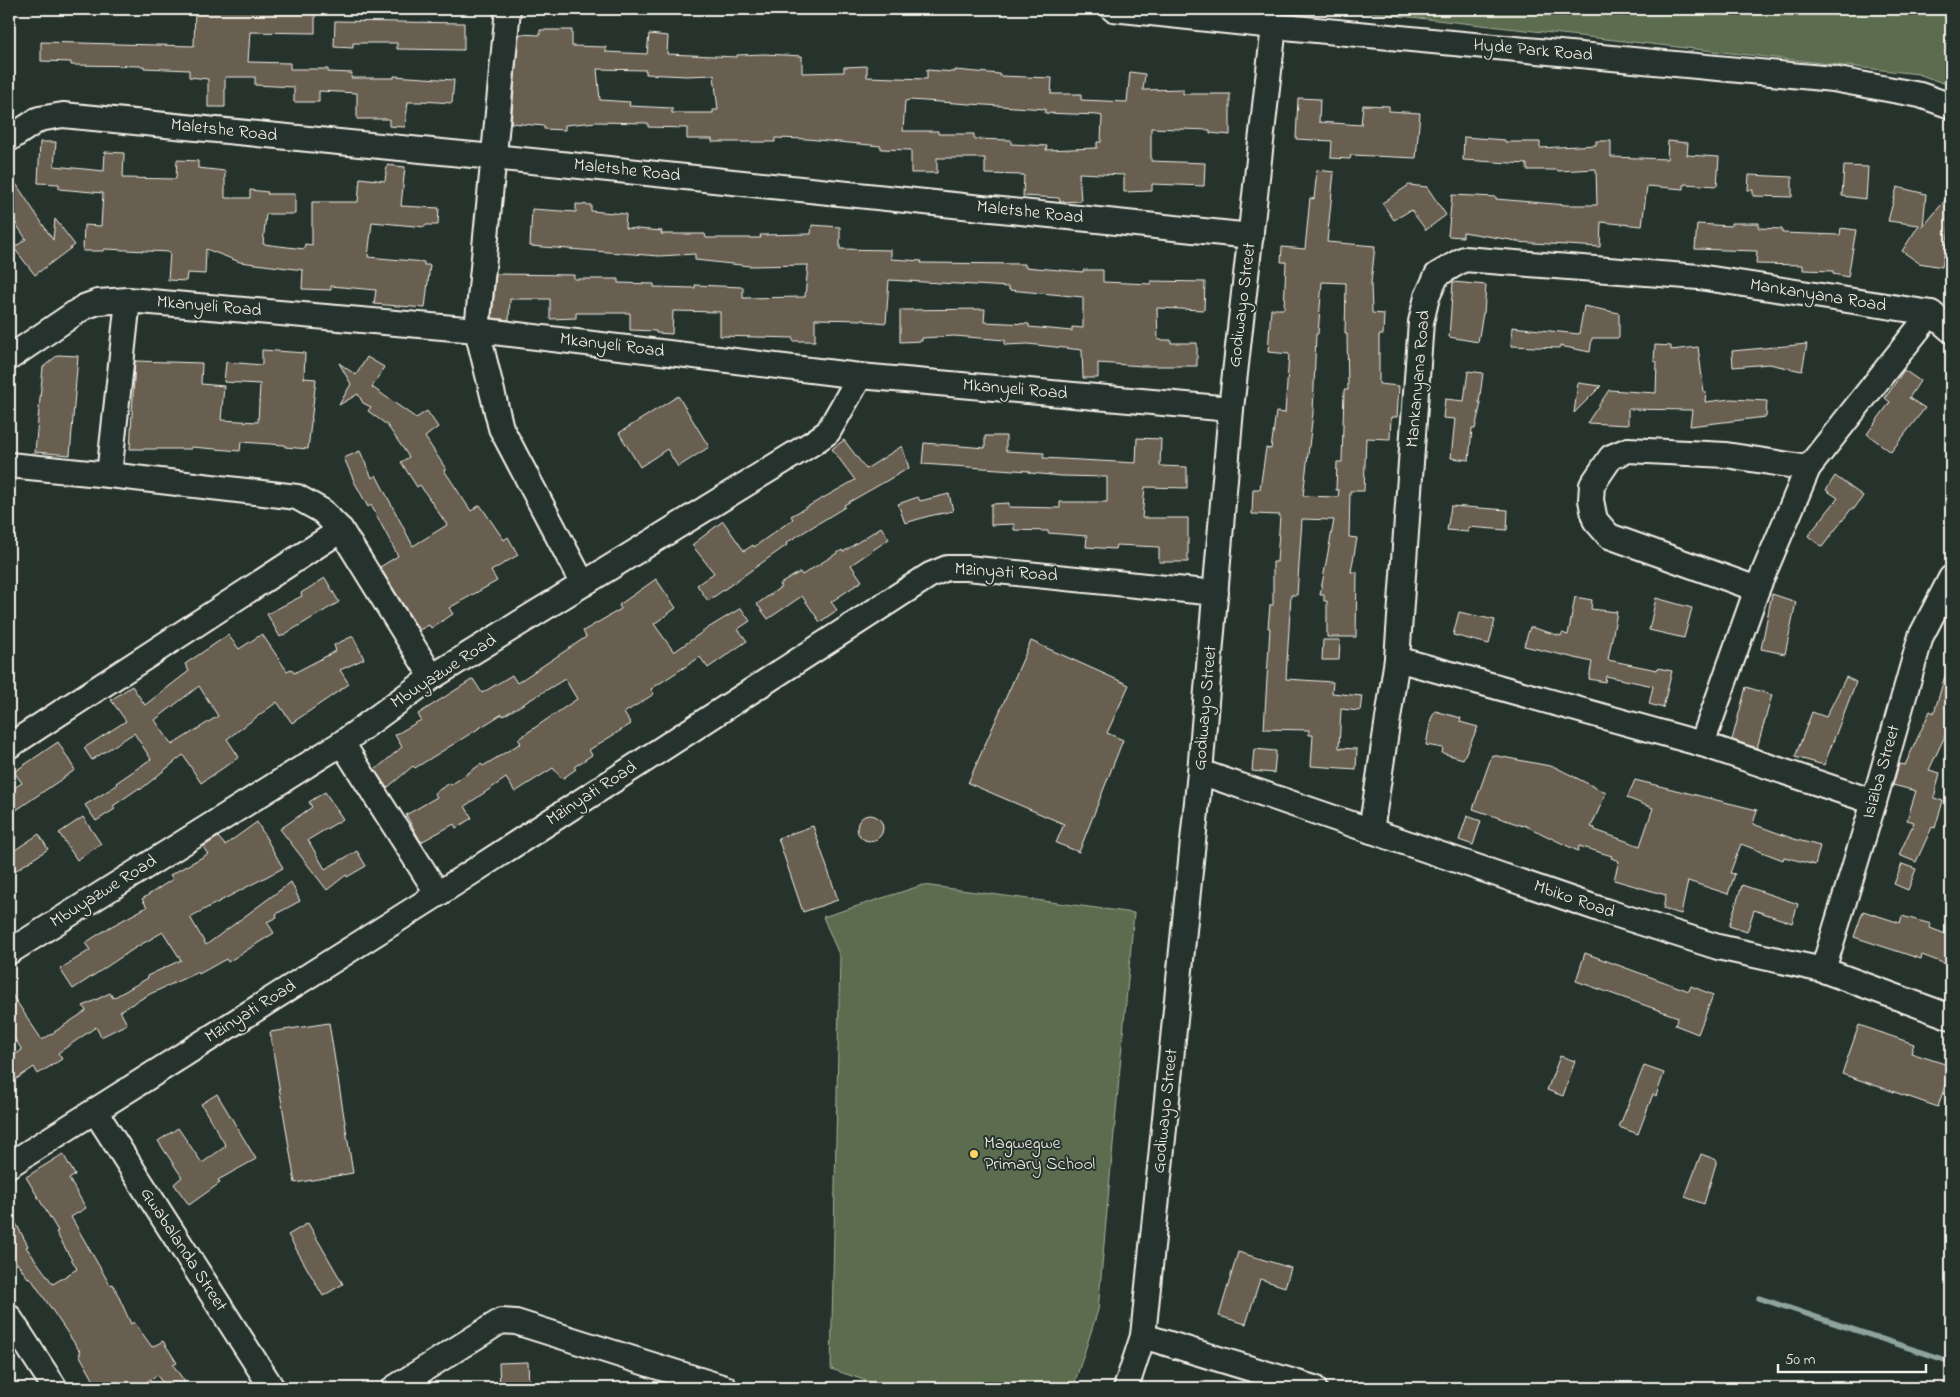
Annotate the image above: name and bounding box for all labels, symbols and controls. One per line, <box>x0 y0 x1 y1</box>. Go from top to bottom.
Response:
street label: Hyde Park Road <box>1472 33 1594 69</box>
street label: Maletshe Road <box>169 112 279 150</box>
street label: Maletshe Road <box>572 152 682 190</box>
street label: Maletshe Road <box>975 194 1085 232</box>
street label: Godiwayo Street <box>1222 241 1264 369</box>
street label: Mankanyana Road <box>1748 272 1888 320</box>
street label: Mkanyeli Road <box>155 289 263 325</box>
street label: Mankanyana Road <box>1400 309 1438 449</box>
street label: Mkanyeli Road <box>558 327 666 365</box>
street label: Mkanyeli Road <box>961 372 1069 408</box>
street label: Mzinyati Road <box>954 556 1058 590</box>
street label: Mbuyazwe Road <box>386 628 502 716</box>
street label: Godiwayo Street <box>1188 644 1224 772</box>
street label: Isiziba Street <box>1856 722 1908 822</box>
street label: Mzinyati Road <box>542 755 642 833</box>
street label: Mbuyazwe Road <box>46 849 162 935</box>
street label: Mbiko Road <box>1530 874 1618 926</box>
street label: Mzinyati Road <box>200 974 302 1050</box>
street label: Godiwayo Street <box>1147 1047 1185 1175</box>
place label: Magwegwe Primary School <box>984 1131 1095 1178</box>
marker: Magwegwe Primary School <box>968 1148 980 1160</box>
street label: Gwabalanda Street <box>133 1183 233 1317</box>
scale bar <box>1778 1342 1925 1374</box>
text: 50 m <box>1785 1349 1816 1371</box>

